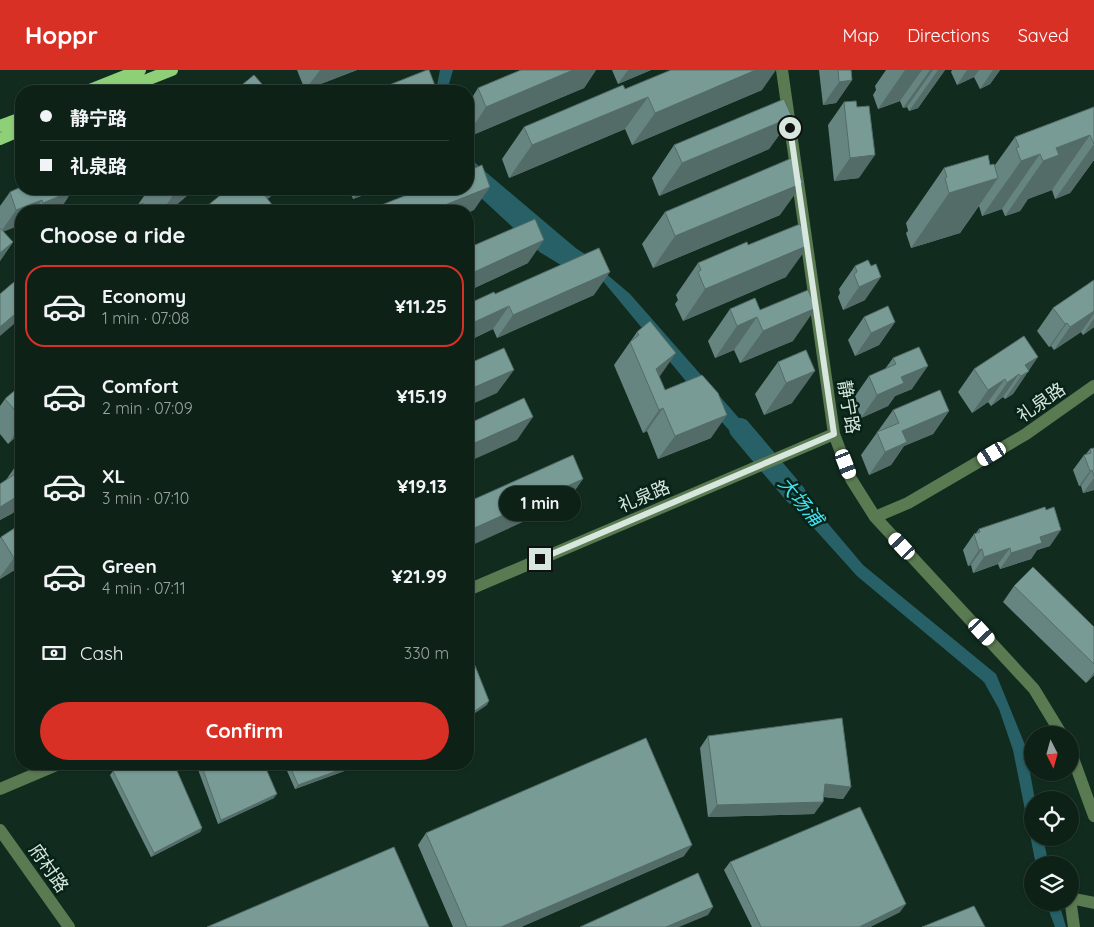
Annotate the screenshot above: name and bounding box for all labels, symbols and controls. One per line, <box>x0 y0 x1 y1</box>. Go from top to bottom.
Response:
text: Hoppr <box>25 20 98 50</box>
text: Map <box>842 24 879 47</box>
text: Directions <box>907 24 990 47</box>
text: Saved <box>1018 24 1069 47</box>
text: 静宁路 <box>70 106 127 130</box>
route start <box>779 117 801 139</box>
text: 礼泉路 <box>70 154 127 178</box>
text: Choose a ride <box>40 221 185 249</box>
icon: car <box>42 284 87 329</box>
text: Economy <box>102 284 186 308</box>
text: ¥11.25 <box>394 294 447 318</box>
text: 1 min · 07:08 <box>102 308 189 328</box>
icon: car <box>42 374 87 419</box>
text: Comfort <box>102 374 179 398</box>
street label: 礼泉路 <box>1012 377 1070 427</box>
street label: 静宁路 <box>833 378 865 436</box>
text: ¥15.19 <box>396 384 447 408</box>
text: 2 min · 07:09 <box>102 398 193 418</box>
car <box>975 440 1008 468</box>
car <box>833 447 858 481</box>
icon: car <box>42 464 87 509</box>
text: XL <box>102 464 125 488</box>
water label: 大场浦 <box>773 471 830 533</box>
text: ¥19.13 <box>397 474 447 498</box>
street label: 礼泉路 <box>615 475 673 517</box>
callout: 1 min <box>499 486 581 522</box>
text: 3 min · 07:10 <box>102 488 189 508</box>
text: 1 min <box>521 493 559 513</box>
car <box>886 530 917 562</box>
route end <box>529 548 551 570</box>
icon: car <box>42 554 87 599</box>
text: Green <box>102 554 157 578</box>
text: ¥21.99 <box>391 564 447 588</box>
text: 4 min · 07:11 <box>102 578 186 598</box>
car <box>966 616 997 648</box>
icon: cash <box>40 639 68 667</box>
text: Cash <box>80 641 124 665</box>
text: 330 m <box>404 643 449 663</box>
button: Confirm <box>40 702 449 760</box>
north arrow <box>1024 726 1079 781</box>
map controls <box>1024 726 1079 911</box>
button: locate <box>1024 791 1079 846</box>
street label: 府村路 <box>24 839 74 897</box>
button: layers <box>1024 856 1079 911</box>

